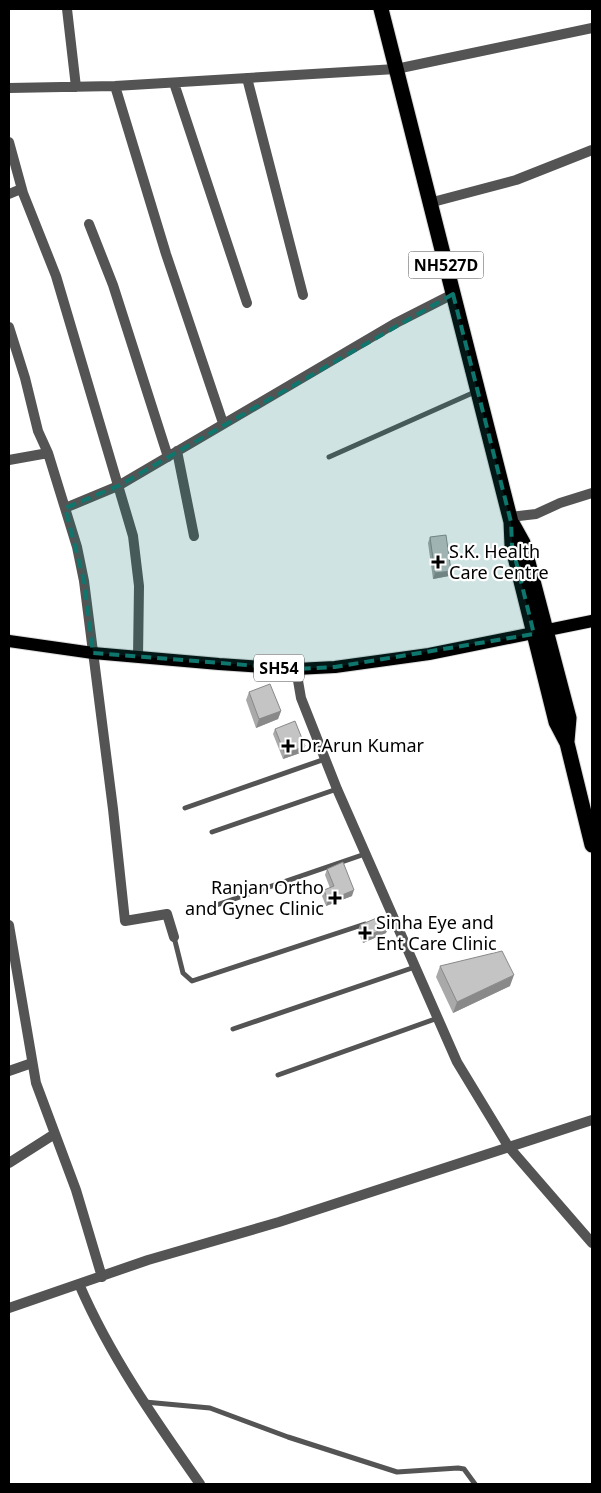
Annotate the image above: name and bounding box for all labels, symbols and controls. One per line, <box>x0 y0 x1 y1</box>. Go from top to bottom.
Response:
road number: NH527D <box>408 252 484 278</box>
place label: S.K. Health Care Centre <box>449 539 549 584</box>
marker: S.K. Health Care Centre <box>431 555 445 569</box>
road number: SH54 <box>254 654 304 681</box>
place label: Dr.Arun Kumar <box>299 733 425 757</box>
marker: Dr.Arun Kumar <box>281 739 295 753</box>
place label: Ranjan Ortho and Gynec Clinic <box>185 875 324 920</box>
marker: Ranjan Ortho and Gynec Clinic <box>328 891 342 905</box>
place label: Sinha Eye and Ent Care Clinic <box>376 910 497 955</box>
marker: Sinha Eye and Ent Care Clinic <box>358 926 372 940</box>

